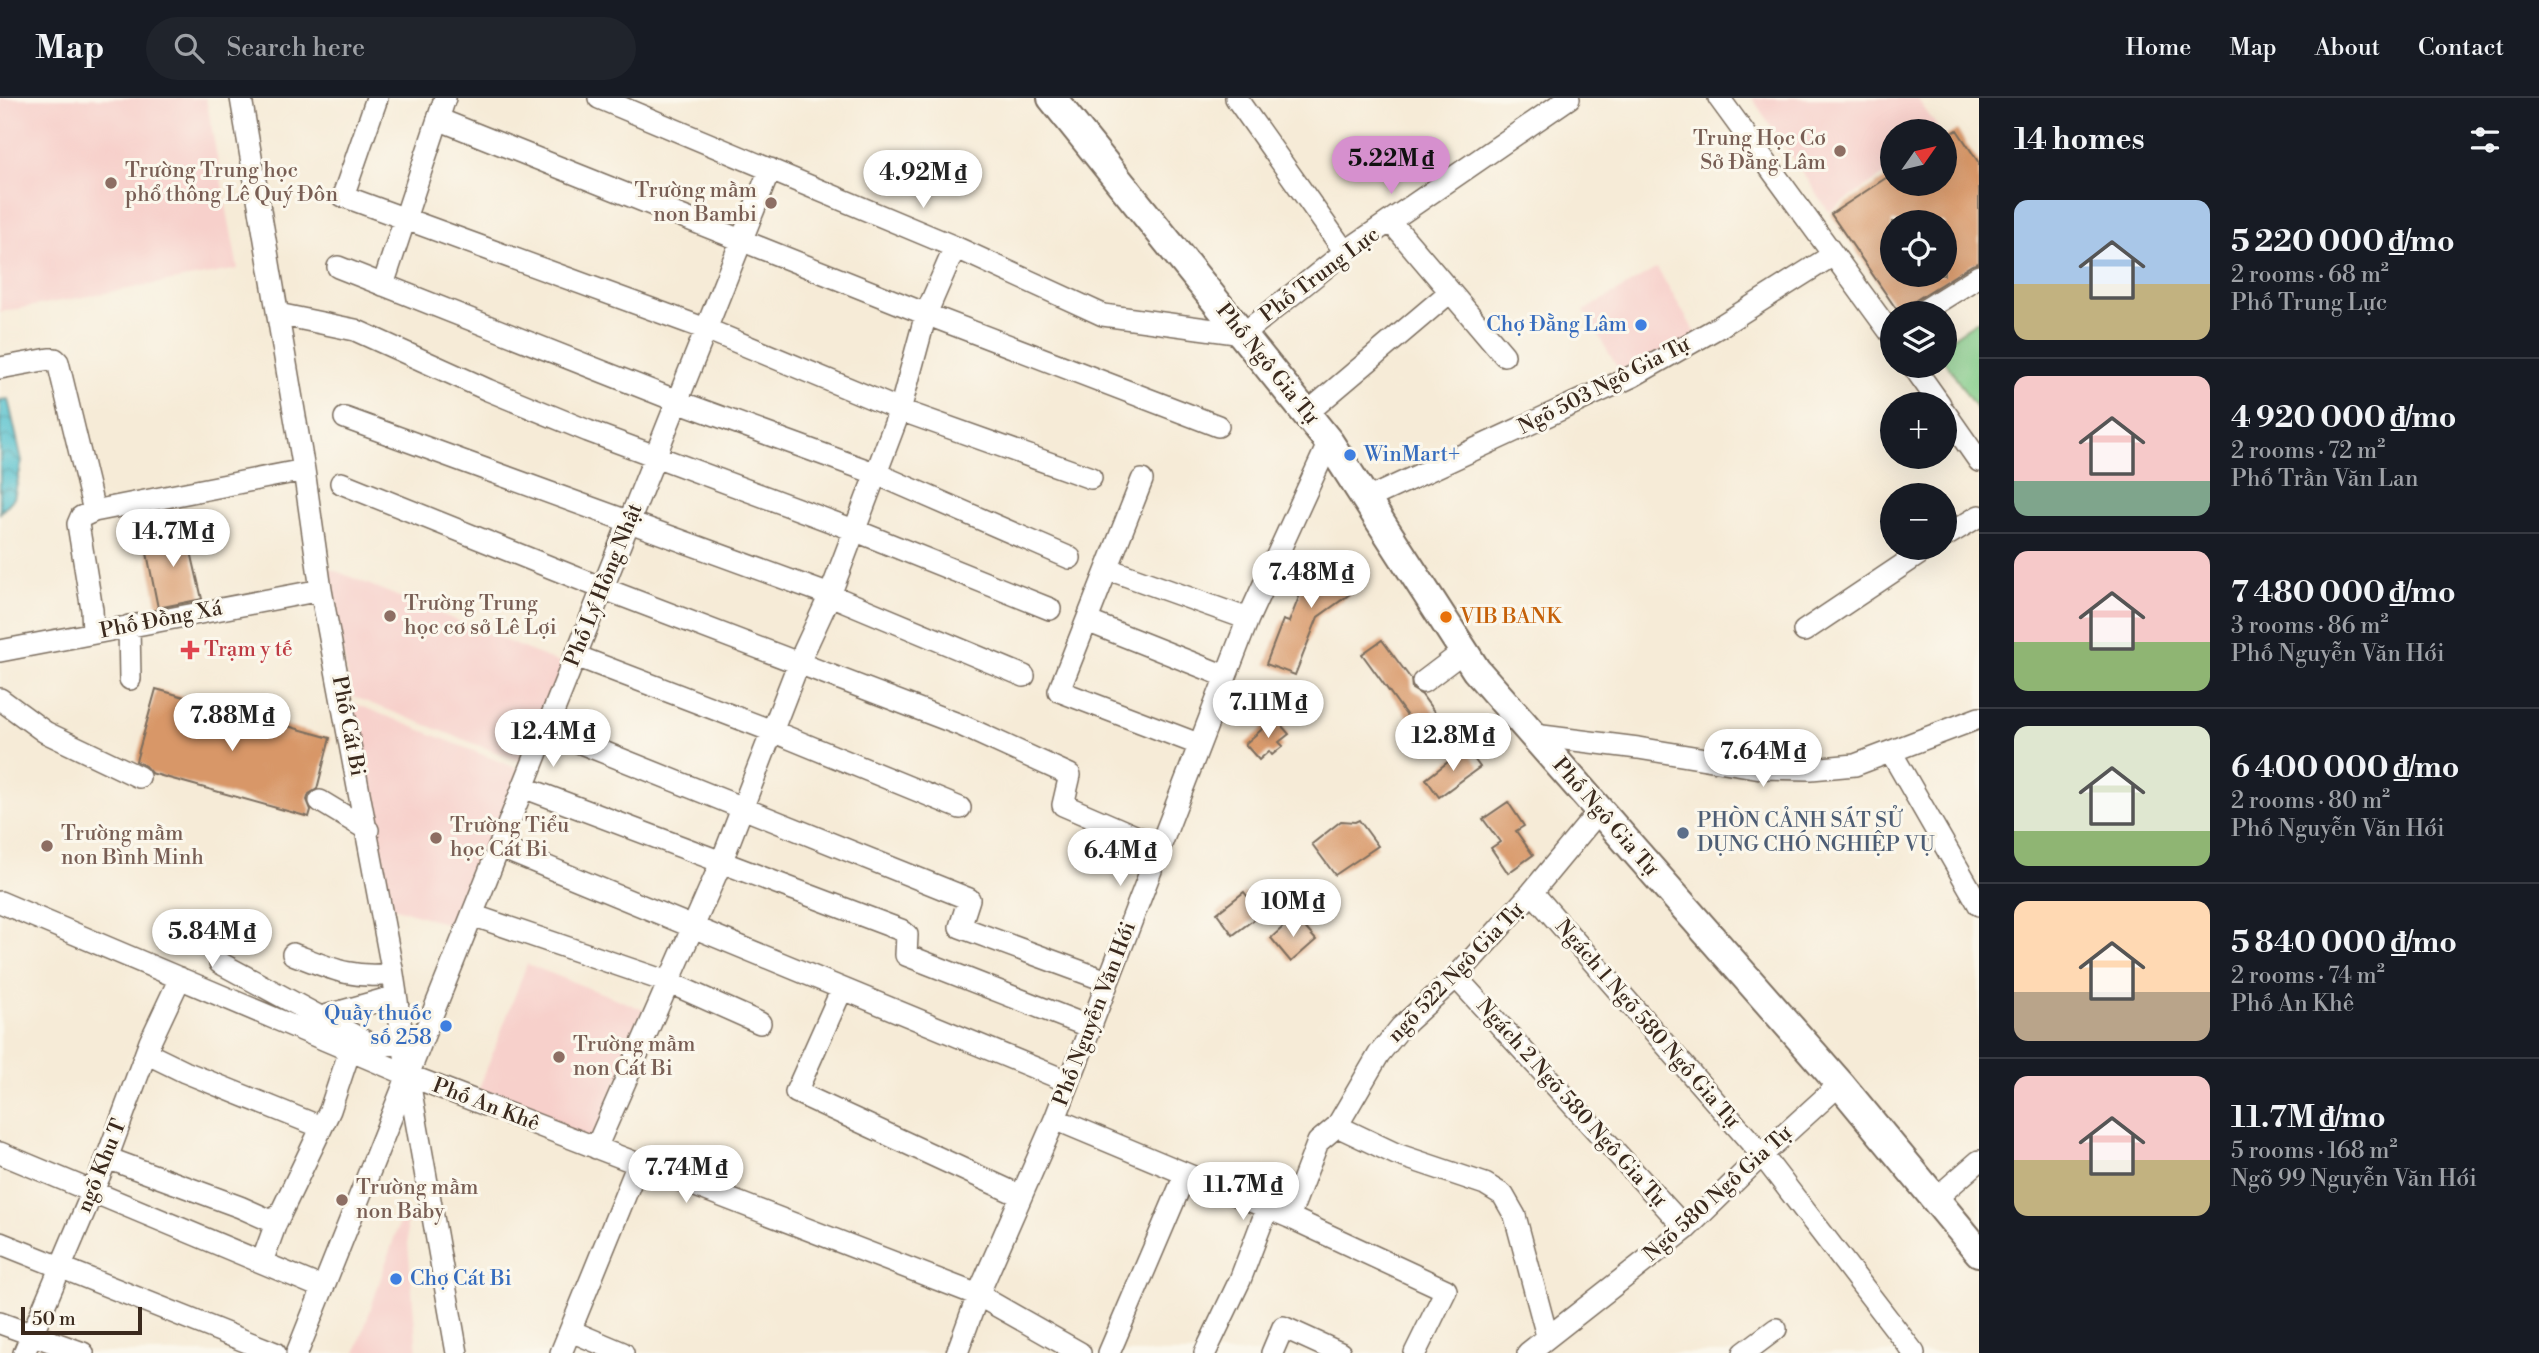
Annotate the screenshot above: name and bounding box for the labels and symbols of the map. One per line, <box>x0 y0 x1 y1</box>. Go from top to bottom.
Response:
north arrow <box>1880 119 1956 196</box>
place label: Trung Học Cơ Sở Đằng Lâm <box>1693 126 1826 176</box>
pin: 5.22M ₫ <box>1326 136 1456 196</box>
marker: Trung Học Cơ Sở Đằng Lâm <box>1832 143 1848 159</box>
pin: 4.92M ₫ <box>858 150 988 210</box>
place label: Trường Trung học phổ thông Lê Quý Đôn <box>125 158 338 208</box>
marker: Trường Trung học phổ thông Lê Quý Đôn <box>103 175 119 191</box>
place label: Trường mầm non Bambi <box>635 178 757 228</box>
marker: Trường mầm non Bambi <box>763 195 779 211</box>
street label: Phố Trung Lực <box>1255 222 1385 328</box>
street label: Phố Ngô Gia Tự <box>1210 298 1324 430</box>
place label: Chợ Đằng Lâm <box>1486 312 1627 338</box>
marker: Chợ Đằng Lâm <box>1633 317 1649 333</box>
street label: Ngõ 503 Ngô Gia Tự <box>1514 331 1695 440</box>
place label: WinMart+ <box>1363 442 1460 468</box>
marker: WinMart+ <box>1342 447 1358 463</box>
street label: Phố Lý Hồng Nhật <box>559 499 649 670</box>
pin: 14.7M ₫ <box>108 510 238 569</box>
pin: 7.48M ₫ <box>1246 550 1376 610</box>
place label: Trường Trung học cơ sở Lê Lợi <box>404 591 557 641</box>
street label: Phố Đồng Xá <box>98 595 225 645</box>
place label: VIB BANK <box>1459 604 1563 630</box>
marker: Trường Trung học cơ sở Lê Lợi <box>382 608 398 624</box>
marker: VIB BANK <box>1438 609 1454 625</box>
place label: Trạm y tế <box>204 637 293 663</box>
marker: Trạm y tế <box>182 642 198 658</box>
street label: Phố Cát Bi <box>326 674 370 778</box>
pin: 7.11M ₫ <box>1203 680 1333 740</box>
pin: 7.88M ₫ <box>167 694 297 753</box>
pin: 12.4M ₫ <box>488 710 618 769</box>
pin: 12.8M ₫ <box>1388 714 1518 773</box>
pin: 7.64M ₫ <box>1698 730 1828 789</box>
street label: Phố Ngô Gia Tự <box>1547 753 1664 882</box>
place label: PHÒN CẢNH SÁT SỬ DỤNG CHÓ NGHIỆP VỤ <box>1697 805 1935 858</box>
place label: Trường Tiểu học Cát Bi <box>450 813 569 863</box>
place label: Trường mầm non Bình Minh <box>61 821 204 871</box>
marker: PHÒN CẢNH SÁT SỬ DỤNG CHÓ NGHIỆP VỤ <box>1675 825 1691 841</box>
pin: 6.4M ₫ <box>1063 828 1177 888</box>
marker: Trường Tiểu học Cát Bi <box>428 830 444 846</box>
marker: Trường mầm non Bình Minh <box>39 838 55 854</box>
pin: 10M ₫ <box>1244 880 1342 939</box>
street label: ngõ 522 Ngô Gia Tự <box>1383 897 1530 1048</box>
pin: 5.84M ₫ <box>147 910 277 969</box>
street label: Ngách 1 Ngõ 580 Ngô Gia Tự <box>1549 914 1745 1134</box>
street label: Phố Nguyễn Văn Hới <box>1048 918 1142 1110</box>
street label: Ngách 2 Ngõ 580 Ngô Gia Tự <box>1471 994 1672 1213</box>
place label: Quầy thuốc số 258 <box>324 1001 432 1051</box>
marker: Quầy thuốc số 258 <box>438 1018 454 1034</box>
place label: Trường mầm non Cát Bi <box>573 1032 695 1082</box>
marker: Trường mầm non Cát Bi <box>551 1049 567 1065</box>
street label: Phố An Khê <box>429 1073 543 1137</box>
street label: ngõ Khu T <box>72 1115 133 1217</box>
street label: Ngõ 580 Ngô Gia Tự <box>1639 1120 1798 1267</box>
pin: 7.74M ₫ <box>621 1146 751 1205</box>
pin: 11.7M ₫ <box>1178 1162 1308 1222</box>
place label: Trường mầm non Baby <box>356 1175 478 1225</box>
marker: Trường mầm non Baby <box>334 1192 350 1208</box>
place label: Chợ Cát Bi <box>410 1266 512 1292</box>
marker: Chợ Cát Bi <box>388 1271 404 1287</box>
scale bar <box>21 1304 142 1336</box>

